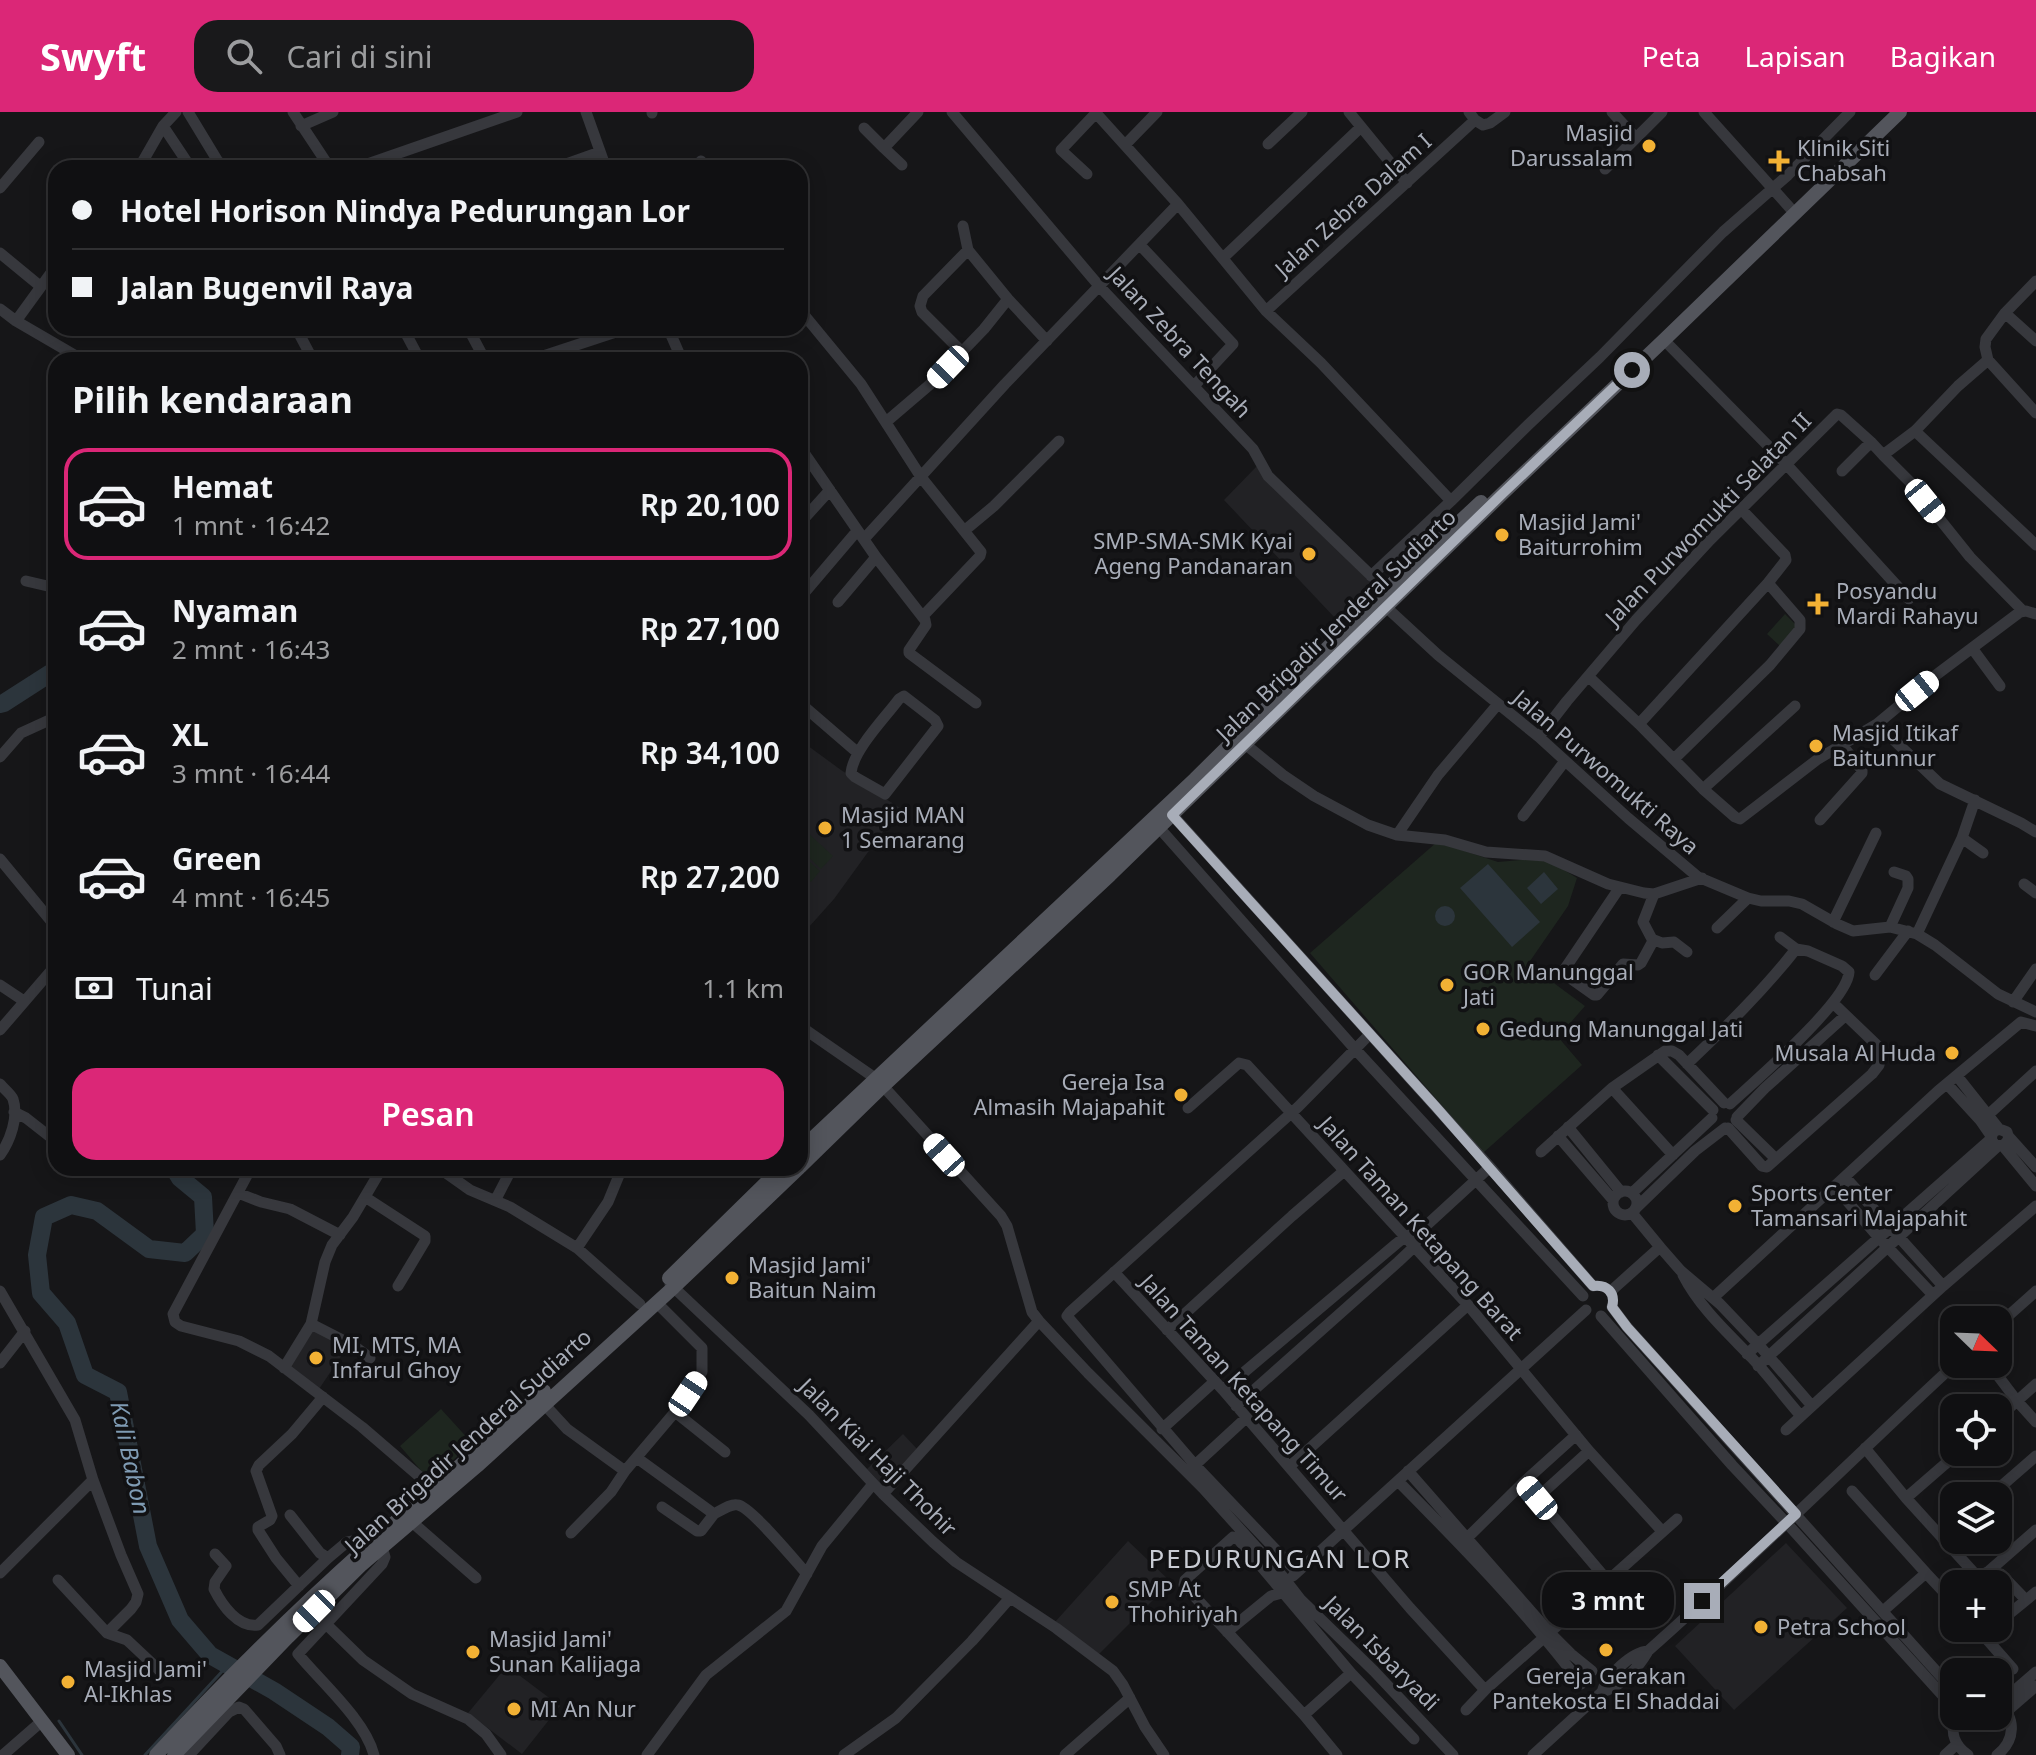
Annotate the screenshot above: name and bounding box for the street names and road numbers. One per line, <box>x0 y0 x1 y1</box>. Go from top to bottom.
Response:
street label: Jalan Zebra Dalam I <box>1266 126 1437 284</box>
street label: Jalan Zebra Tengah <box>1101 258 1259 424</box>
street label: Jalan Purwomukti Selatan II <box>1596 406 1817 633</box>
street label: Jalan Brigadir Jenderal Sudiarto <box>1207 501 1462 748</box>
street label: Jalan Purwomukti Raya <box>1506 681 1706 860</box>
street label: Jalan Taman Ketapang Barat <box>1312 1108 1530 1346</box>
street label: Jalan Taman Ketapang Timur <box>1133 1265 1355 1508</box>
street label: Jalan Brigadir Jenderal Sudiarto <box>336 1321 597 1561</box>
street label: Jalan Kiai Haji Thohir <box>792 1369 964 1542</box>
street label: Jalan Isbaryadi <box>1317 1587 1447 1716</box>

